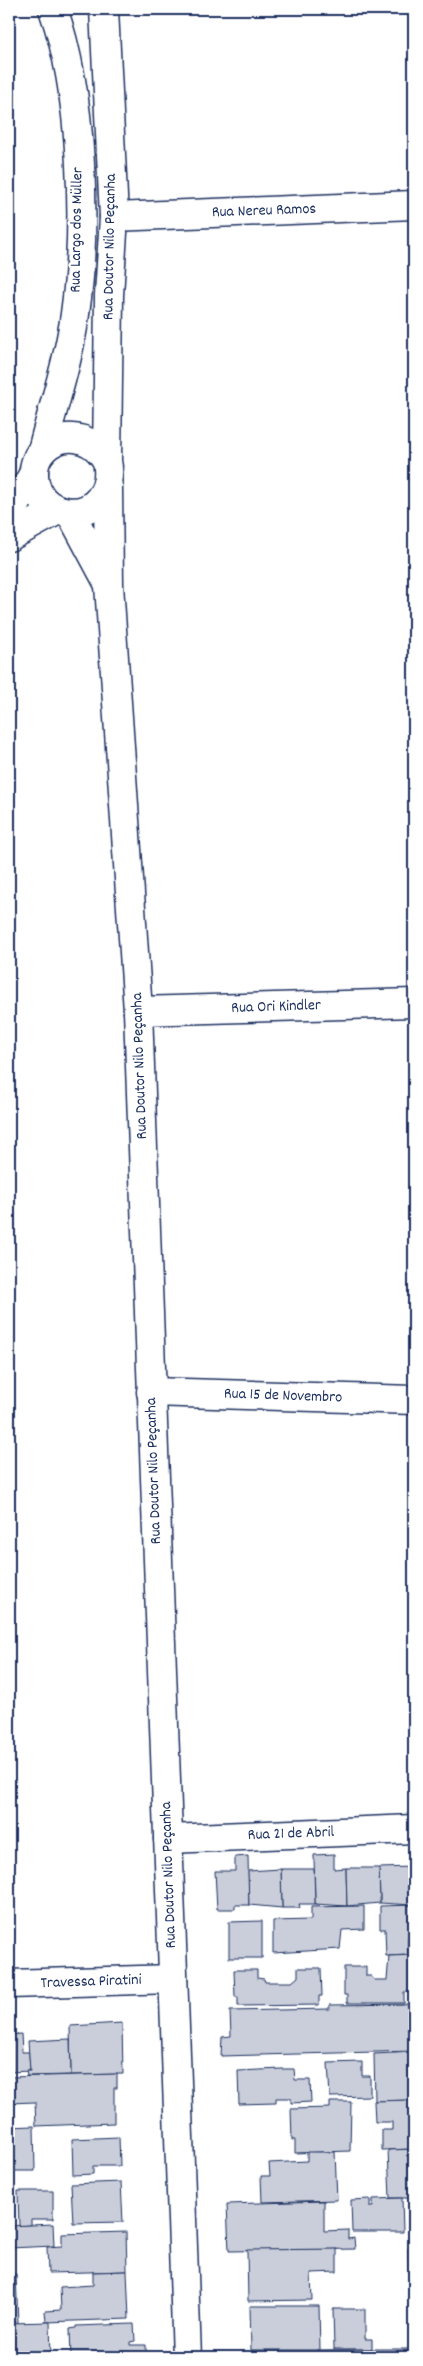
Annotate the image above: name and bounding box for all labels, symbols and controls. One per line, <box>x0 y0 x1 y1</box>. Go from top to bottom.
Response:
street label: Rua Largo dos Müller <box>64 167 90 293</box>
street label: Rua Doutor Nilo Peçanha <box>97 173 123 321</box>
street label: Rua Nereu Ramos <box>211 198 317 224</box>
street label: Rua Doutor Nilo Peçanha <box>126 992 154 1140</box>
street label: Rua Ori Kindler <box>231 994 321 1020</box>
street label: Rua 15 de Novembro <box>223 1382 343 1410</box>
street label: Rua Doutor Nilo Peçanha <box>140 1397 168 1545</box>
street label: Rua Doutor Nilo Peçanha <box>155 1801 183 1949</box>
street label: Rua 21 de Abril <box>247 1821 335 1847</box>
street label: Travessa Piratini <box>40 1969 142 1995</box>

